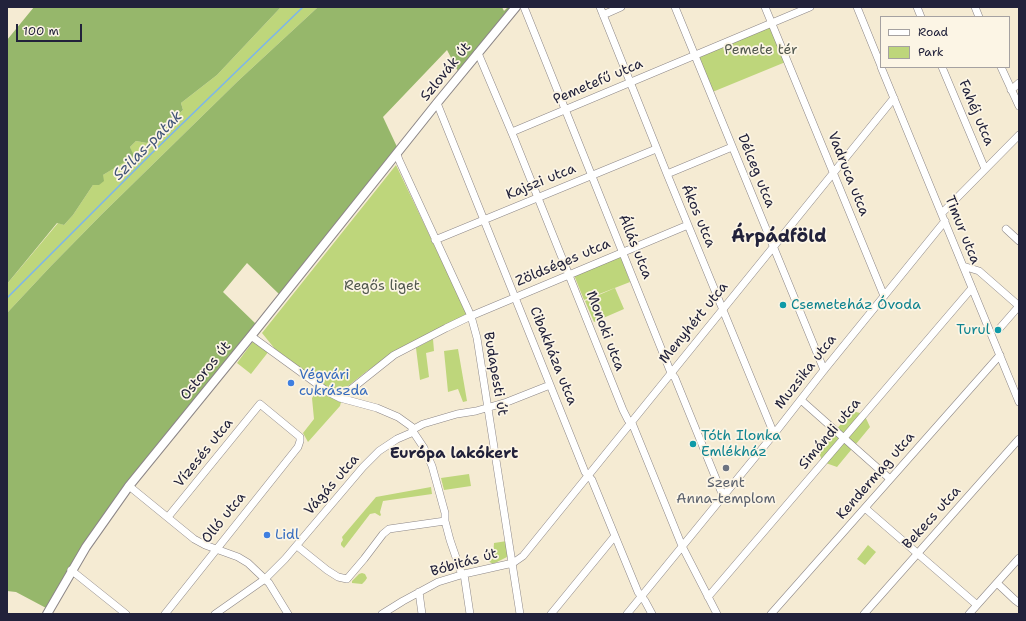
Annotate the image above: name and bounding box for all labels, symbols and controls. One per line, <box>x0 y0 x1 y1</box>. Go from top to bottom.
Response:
scale bar <box>18 16 84 42</box>
legend <box>880 16 1010 68</box>
text: 100 m <box>23 23 59 39</box>
text: Road <box>918 24 948 40</box>
street label: Szlovák út <box>417 39 475 105</box>
park label: Pemete tér <box>724 42 798 58</box>
text: Park <box>918 44 944 60</box>
street label: Pemetefű utca <box>551 56 645 108</box>
street label: Fahéj utca <box>955 78 997 148</box>
water label: Szilas-patak <box>110 108 186 184</box>
street label: Vadruca utca <box>823 129 873 219</box>
street label: Délceg utca <box>734 132 778 210</box>
street label: Kajszi utca <box>504 160 578 204</box>
street label: Ákos utca <box>677 182 719 250</box>
street label: Timur utca <box>941 193 983 267</box>
street label: Állás utca <box>614 212 656 282</box>
district label: Árpádföld <box>731 226 827 248</box>
street label: Zöldséges utca <box>513 236 613 290</box>
park label: Regős liget <box>344 278 420 294</box>
street label: Menyhért utca <box>656 279 732 367</box>
street label: Monoki utca <box>582 289 628 373</box>
place label: Csemeteház Óvoda <box>791 297 921 313</box>
marker: Csemeteház Óvoda <box>778 300 788 310</box>
street label: Cibakháza utca <box>526 304 580 408</box>
place label: Turul <box>956 322 990 338</box>
marker: Turul <box>993 325 1003 335</box>
street label: Budapesti út <box>479 331 511 417</box>
street label: Muzsika utca <box>772 331 840 413</box>
street label: Ostoros út <box>177 338 235 404</box>
place label: Végvári cukrászda <box>299 367 368 400</box>
marker: Végvári cukrászda <box>286 378 296 388</box>
street label: Simándi utca <box>795 395 865 473</box>
street label: Vízesés utca <box>171 415 237 491</box>
place label: Tóth Ilonka Emlékház <box>701 428 781 460</box>
street label: Kendermag utca <box>833 429 919 523</box>
marker: Tóth Ilonka Emlékház <box>688 439 698 449</box>
district label: Európa lakókert <box>390 445 518 463</box>
street label: Vágás utca <box>301 451 363 519</box>
marker: Szent Anna-templom <box>721 463 731 473</box>
place label: Szent Anna-templom <box>676 475 776 508</box>
street label: Bekecs utca <box>899 483 965 553</box>
street label: Olló utca <box>198 489 250 547</box>
place label: Lidl <box>275 527 299 543</box>
marker: Lidl <box>262 530 272 540</box>
street label: Bóbitás út <box>429 545 499 581</box>

